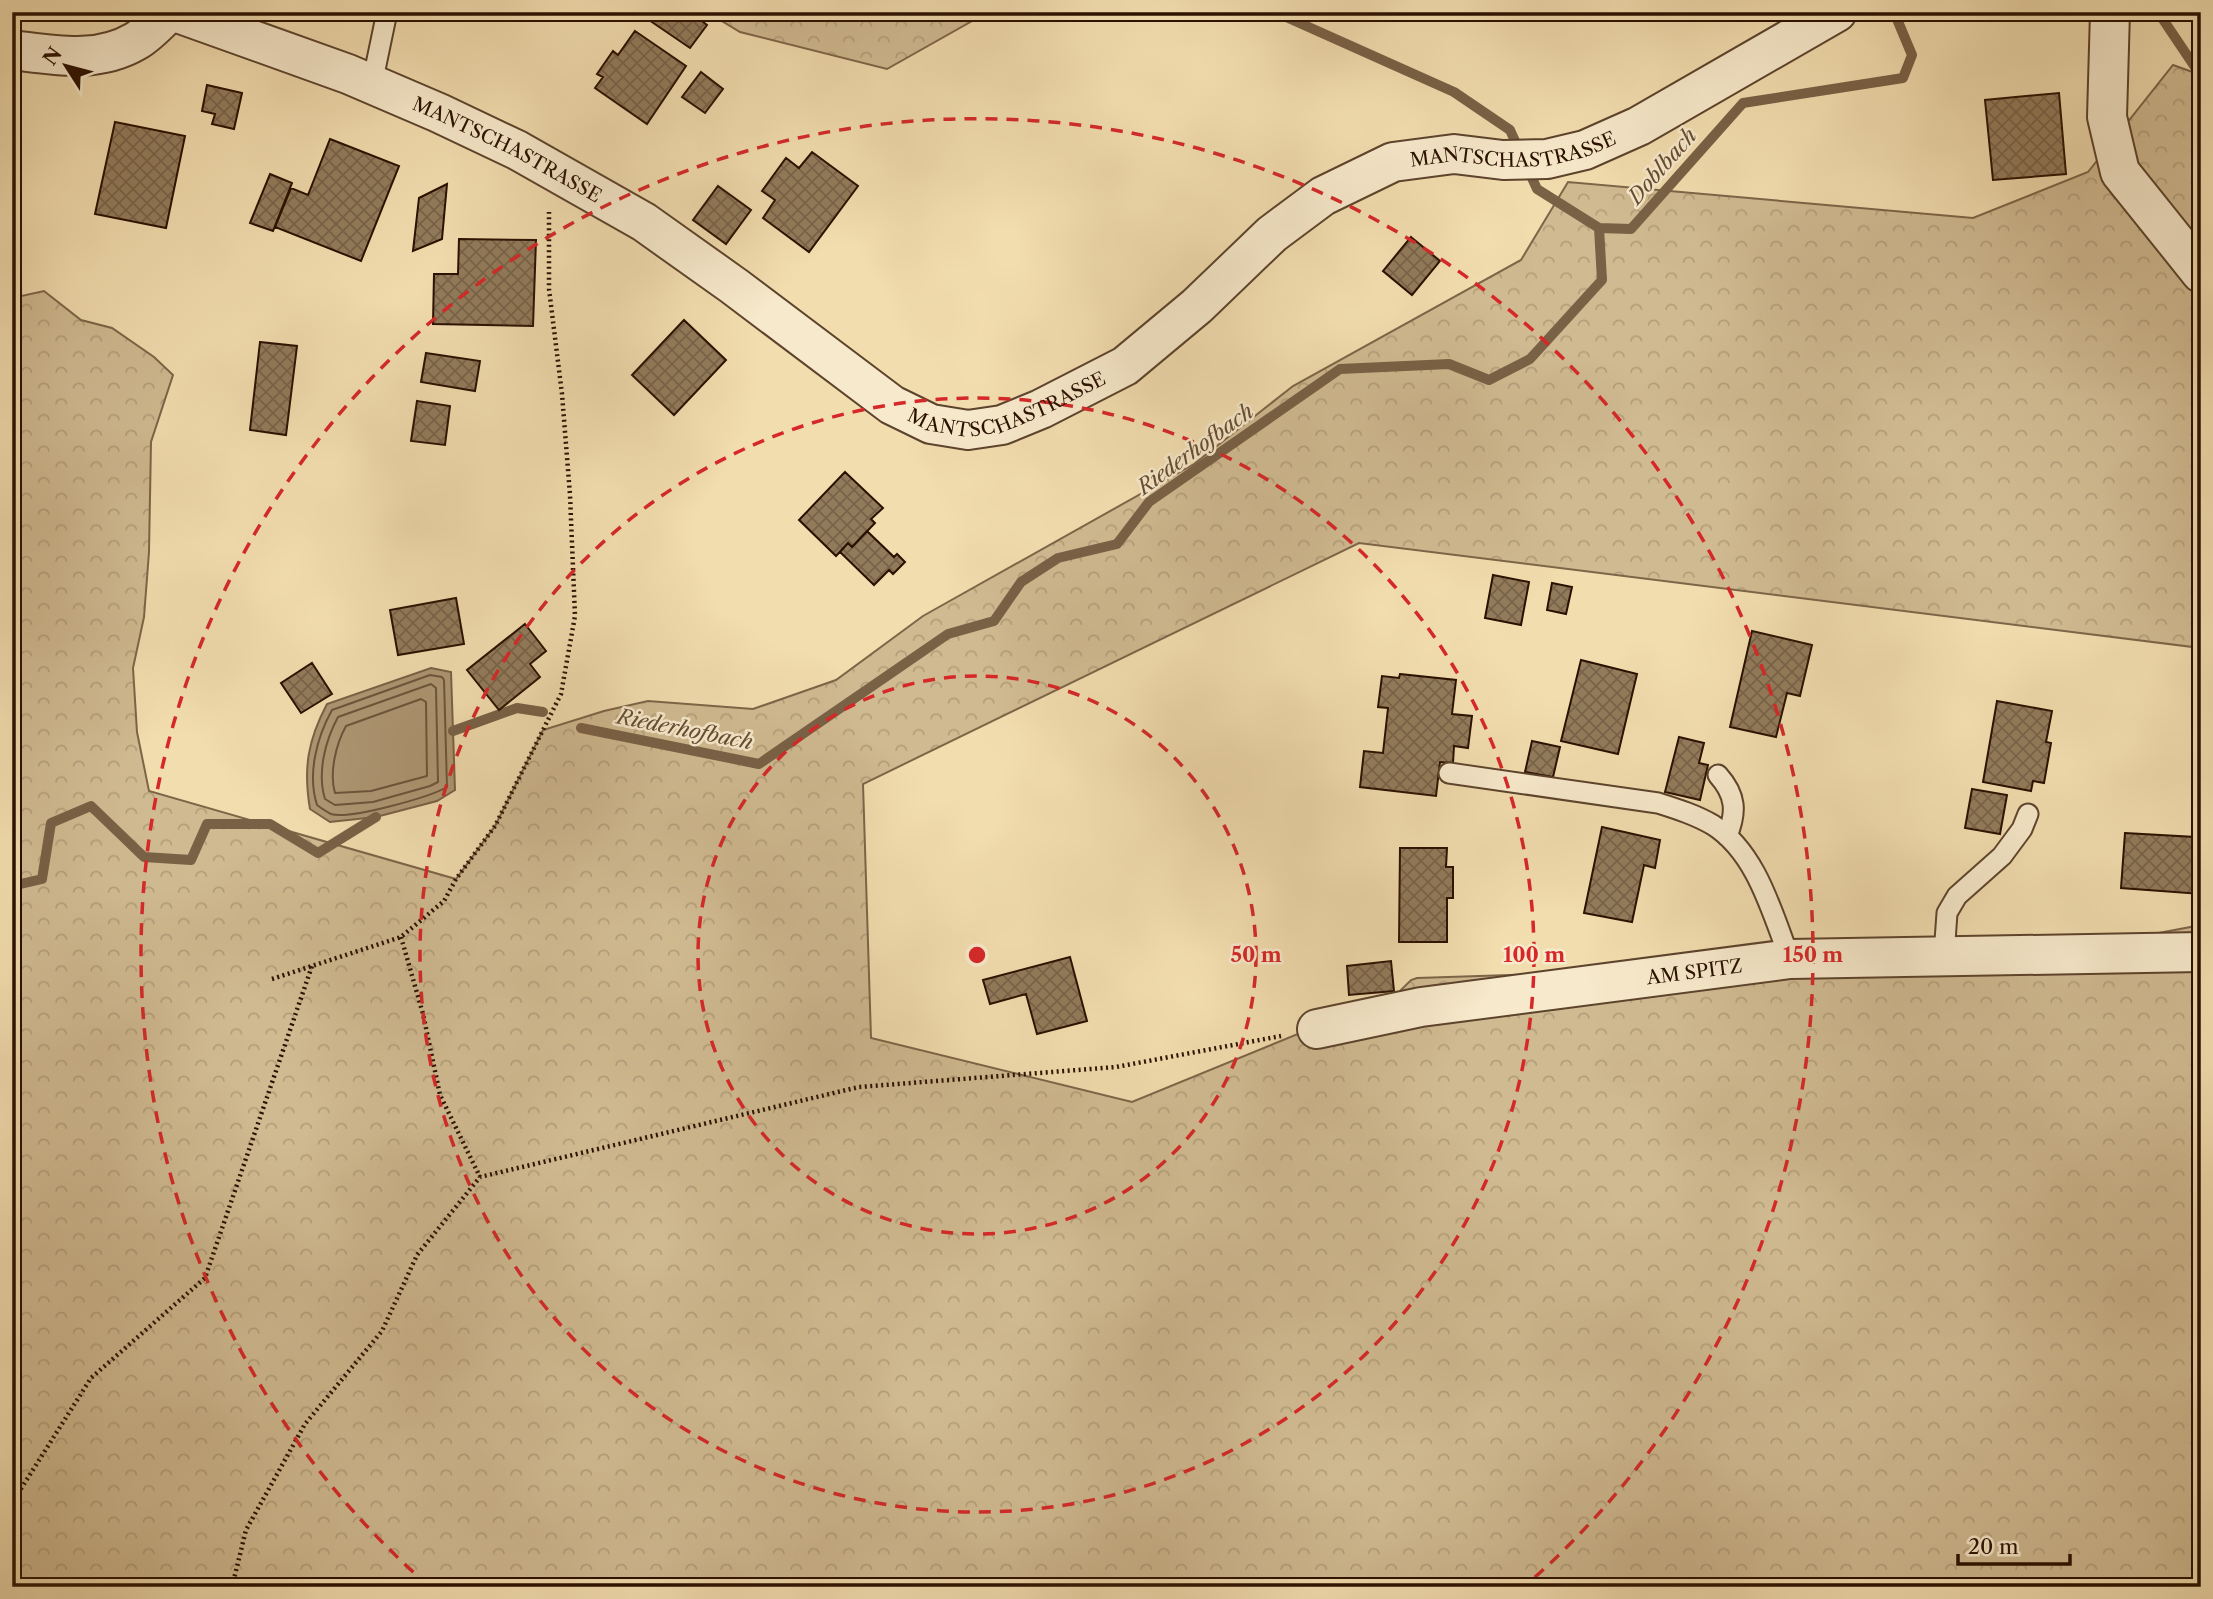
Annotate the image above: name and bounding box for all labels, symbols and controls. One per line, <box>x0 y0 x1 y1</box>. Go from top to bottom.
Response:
north arrow <box>32 32 102 102</box>
text: N <box>38 43 67 70</box>
street label: MANTSCHASTRASSE <box>409 92 606 207</box>
water label: Doblbach <box>1621 123 1702 210</box>
street label: MANTSCHASTRASSE <box>1409 126 1619 172</box>
street label: MANTSCHASTRASSE <box>904 366 1109 442</box>
water label: Riederhofbach <box>1130 398 1258 501</box>
water label: Riederhofbach <box>613 703 755 754</box>
text: 50 m <box>1230 942 1282 967</box>
text: 100 m <box>1503 942 1565 967</box>
text: 150 m <box>1783 942 1843 967</box>
centre of rings <box>965 943 989 967</box>
street label: AM SPITZ <box>1644 954 1744 989</box>
scale bar <box>1958 1522 2070 1566</box>
text: 20 m <box>1968 1534 2019 1559</box>

